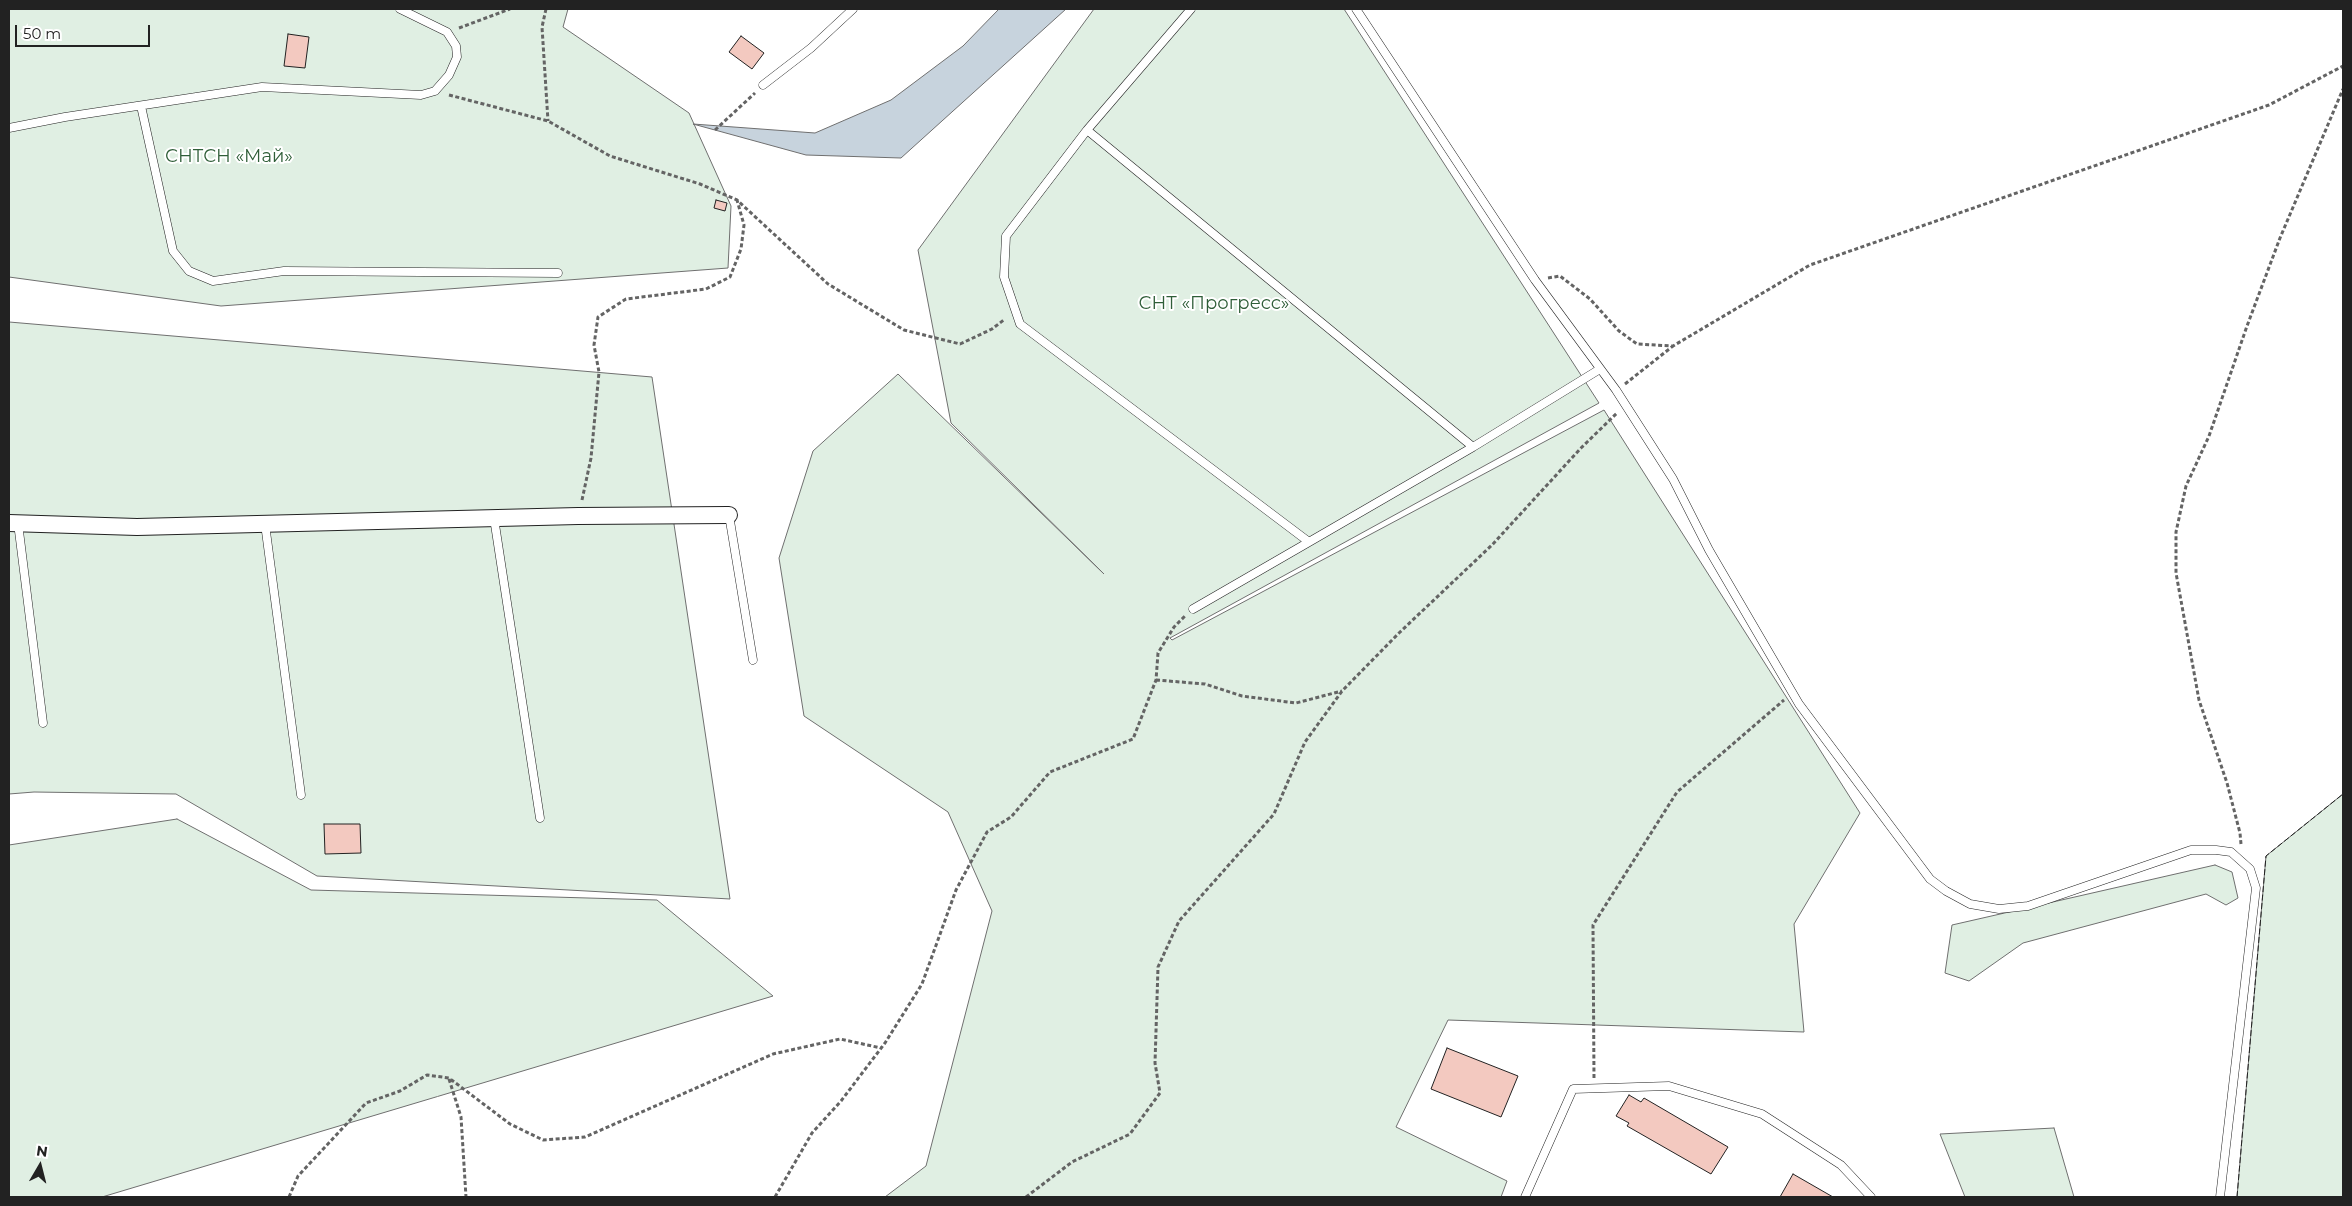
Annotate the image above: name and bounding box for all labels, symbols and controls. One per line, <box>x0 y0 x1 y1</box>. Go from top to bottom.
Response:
scale bar <box>18 15 152 47</box>
text: 50 m <box>23 24 61 43</box>
park label: СНТСН «Май» <box>165 146 293 168</box>
park label: СНТ «Прогресс» <box>1139 293 1289 315</box>
north arrow <box>15 1141 65 1191</box>
text: N <box>35 1141 49 1161</box>

